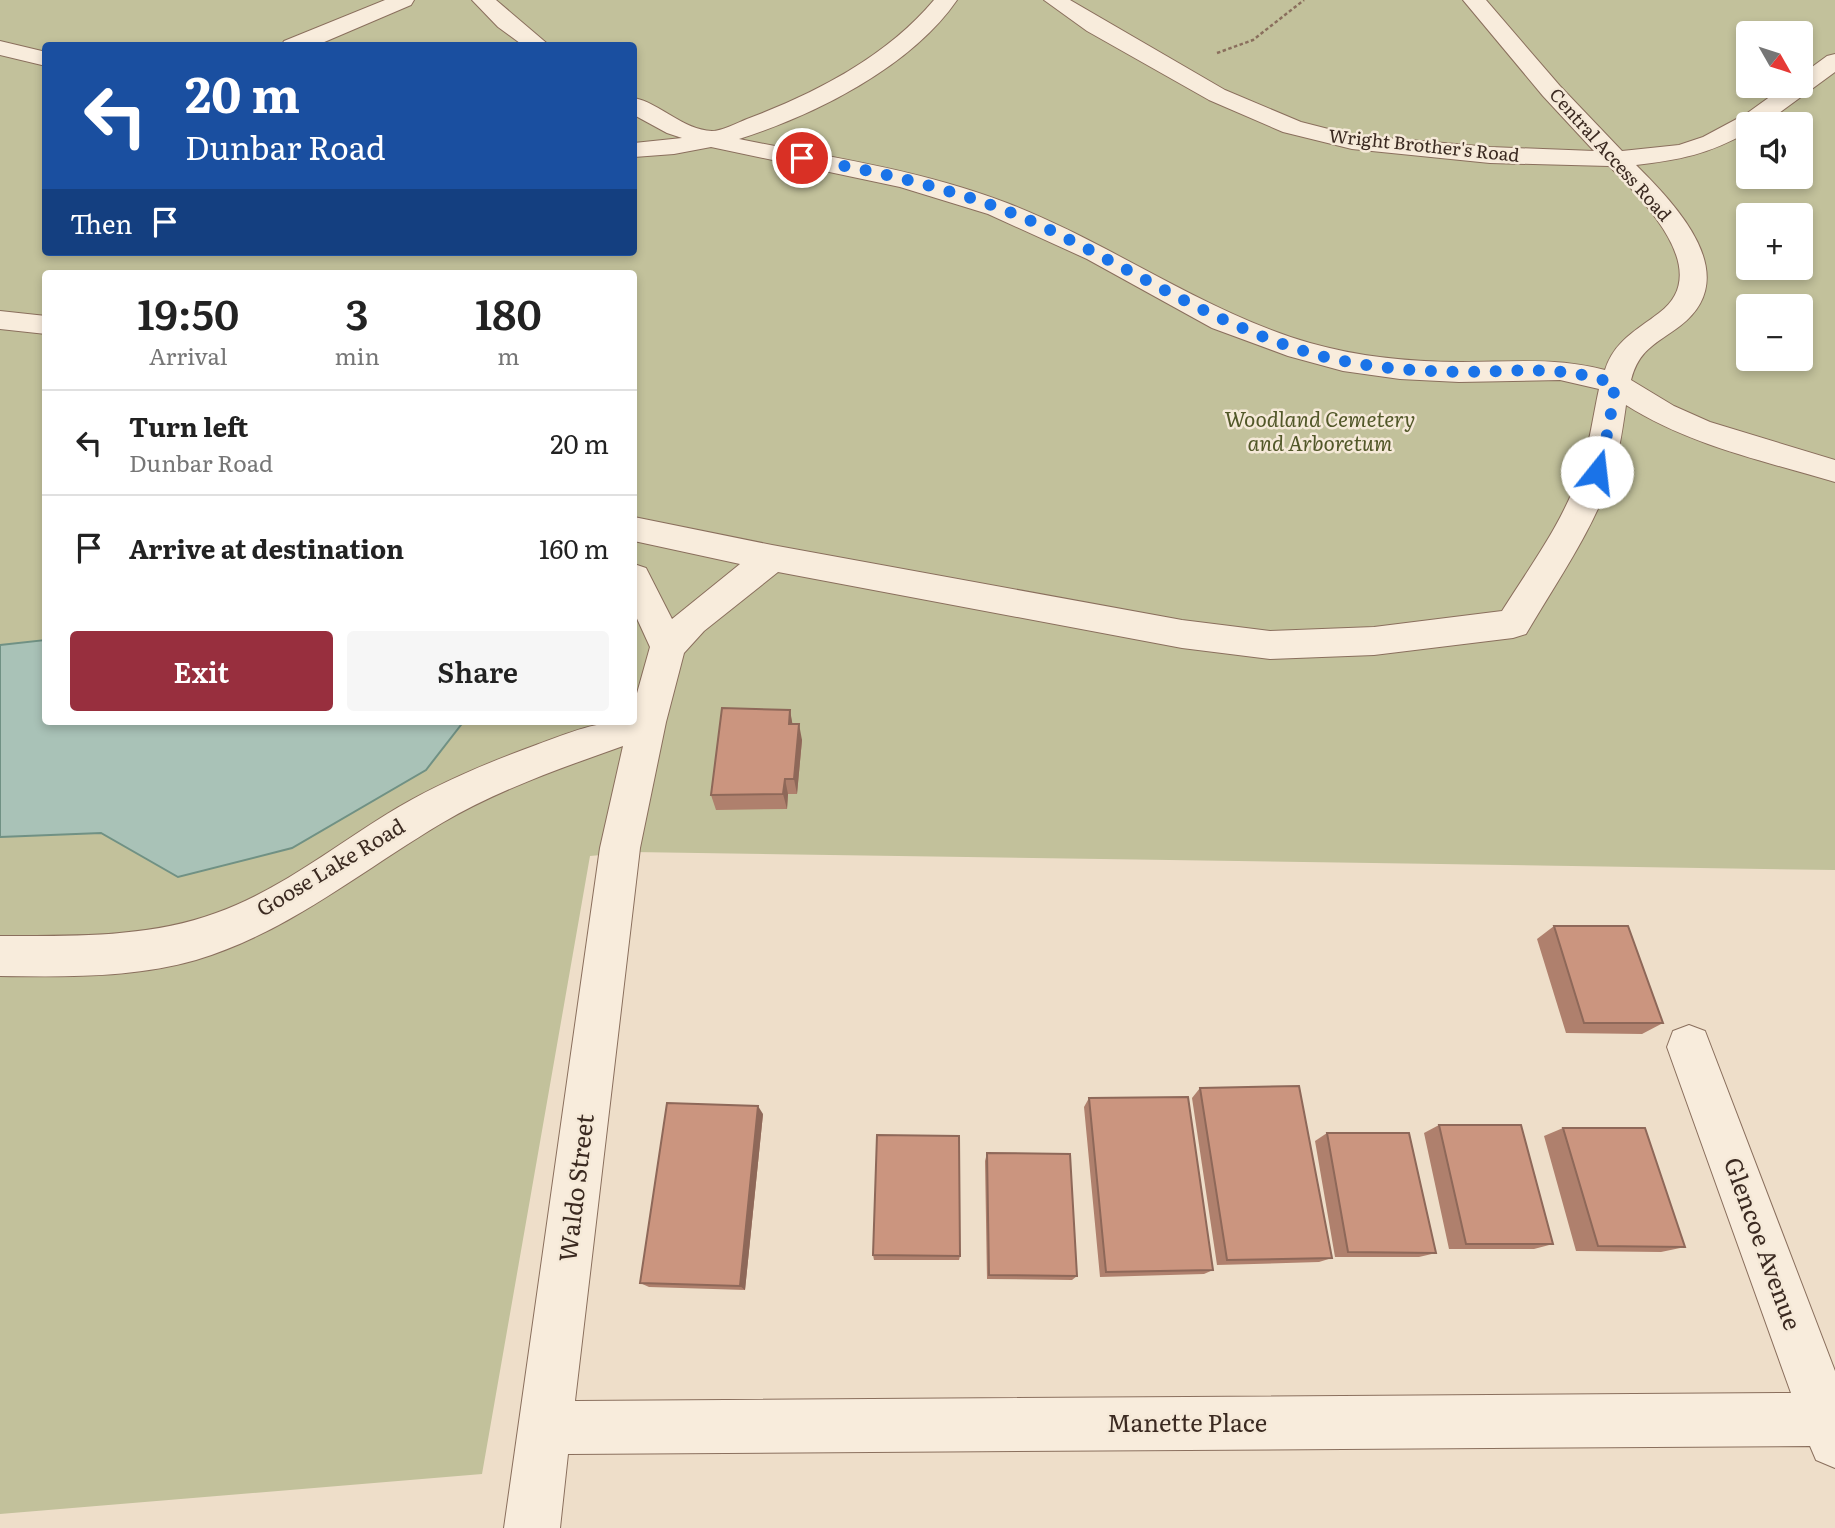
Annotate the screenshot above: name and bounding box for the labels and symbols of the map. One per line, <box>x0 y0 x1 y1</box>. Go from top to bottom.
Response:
north arrow <box>1736 21 1813 98</box>
street label: Central Access Road <box>1544 81 1678 227</box>
street label: Wright Brother's Road <box>1327 121 1521 168</box>
pin <box>772 128 832 188</box>
park label: Woodland Cemetery and Arboretum <box>1225 402 1415 457</box>
position arrow <box>1560 435 1634 509</box>
street label: Goose Lake Road <box>250 809 410 922</box>
street label: Waldo Street <box>548 1112 601 1264</box>
street label: Glencoe Avenue <box>1717 1152 1812 1334</box>
street label: Manette Place <box>1107 1404 1267 1439</box>

